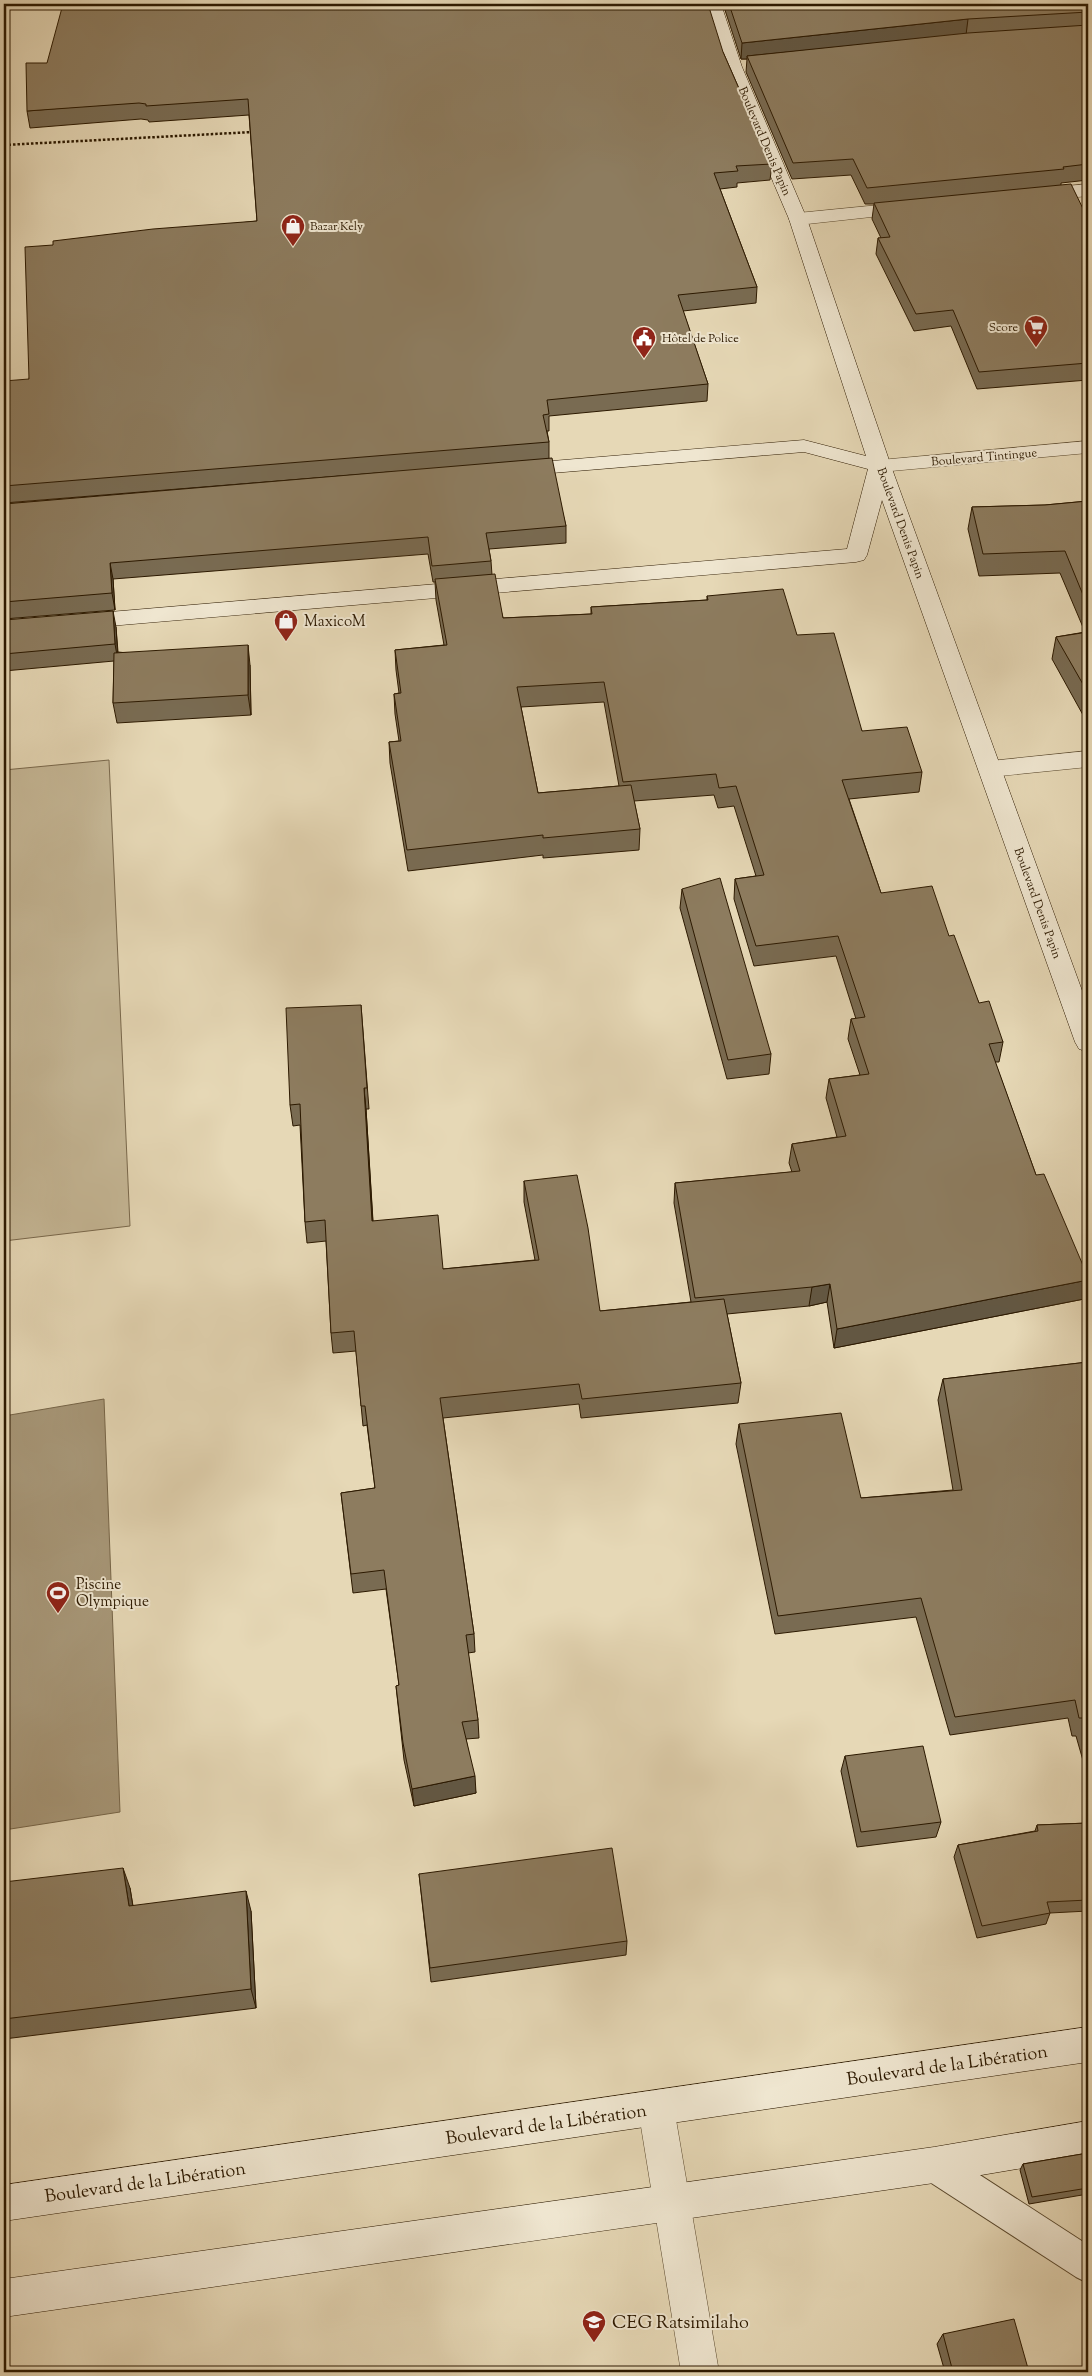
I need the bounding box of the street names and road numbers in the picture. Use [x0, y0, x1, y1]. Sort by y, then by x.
street label: Boulevard Denis Papin [733, 84, 795, 199]
street label: Boulevard Tintingue [930, 444, 1038, 472]
street label: Boulevard Denis Papin [872, 465, 929, 581]
street label: Boulevard Denis Papin [1009, 845, 1066, 961]
street label: Boulevard de la Libération [845, 2040, 1050, 2094]
street label: Boulevard de la Libération [444, 2099, 649, 2153]
street label: Boulevard de la Libération [43, 2157, 248, 2211]

